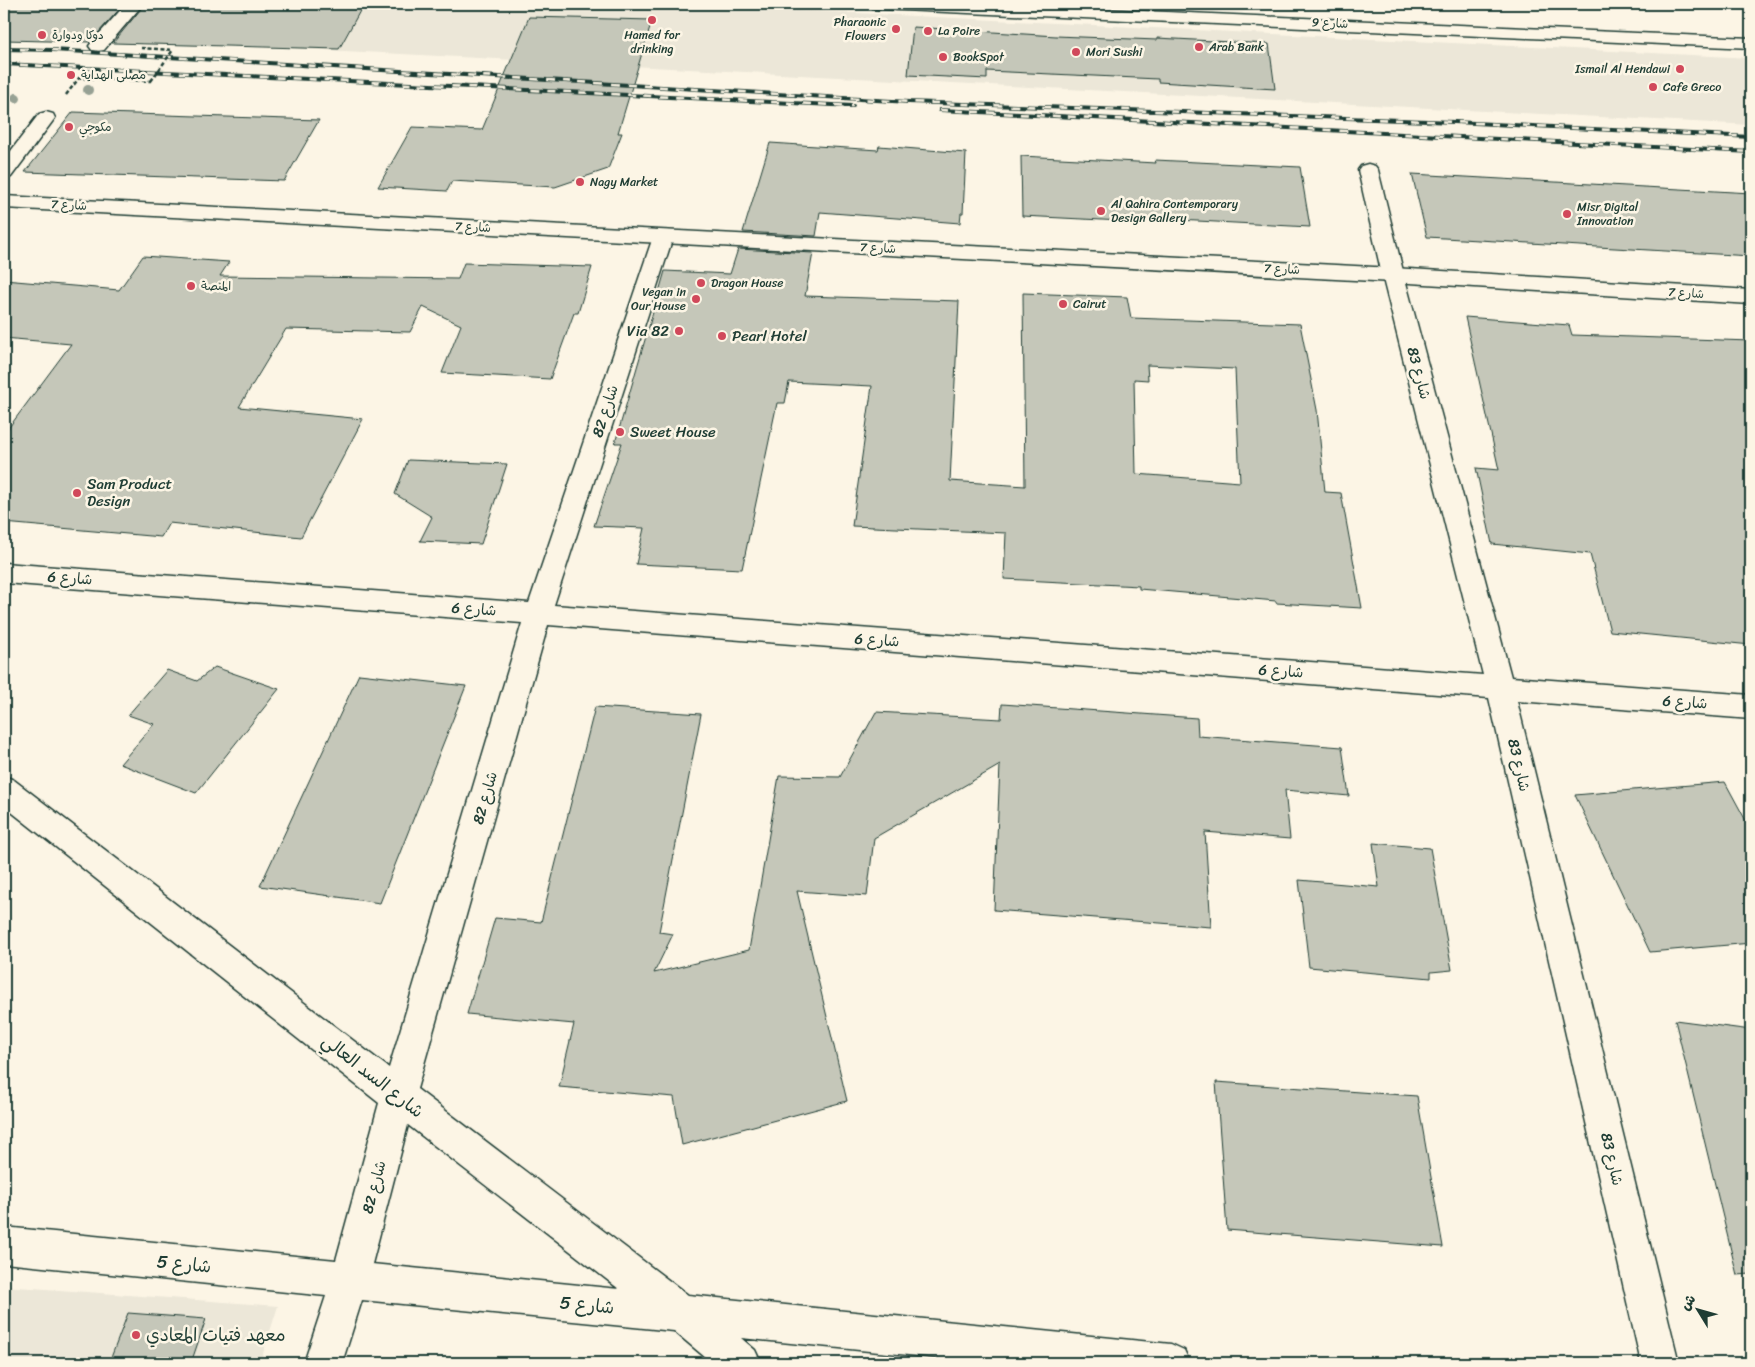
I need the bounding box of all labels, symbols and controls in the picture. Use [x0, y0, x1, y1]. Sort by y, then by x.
place label: Pharaonic Flowers [834, 11, 886, 47]
street label: شارع 9 [1311, 11, 1349, 35]
marker: Hamed for drinking [646, 14, 658, 26]
place label: La Poire [938, 20, 980, 42]
marker: Pharaonic Flowers [890, 23, 902, 35]
place label: دوكا ودوارة [52, 24, 104, 46]
place label: Hamed for drinking [624, 24, 681, 60]
marker: La Poire [922, 25, 934, 37]
marker: دوكا ودوارة [36, 29, 48, 41]
place label: Arab Bank [1208, 36, 1264, 58]
place label: Mori Sushi [1086, 41, 1143, 63]
marker: Arab Bank [1193, 41, 1205, 53]
place label: BookSpot [953, 46, 1005, 68]
marker: Mori Sushi [1070, 46, 1082, 58]
marker: BookSpot [937, 51, 949, 63]
place label: Ismail Al Hendawi [1574, 58, 1671, 80]
marker: Ismail Al Hendawi [1674, 63, 1686, 75]
place label: مصلى الهداية [81, 64, 146, 86]
marker: مصلى الهداية [65, 69, 77, 81]
place label: Cafe Greco [1663, 76, 1721, 98]
marker: Cafe Greco [1647, 81, 1659, 93]
place label: مكوجي [79, 116, 112, 138]
marker: مكوجي [63, 121, 75, 133]
place label: Nagy Market [590, 171, 658, 193]
marker: Nagy Market [574, 176, 586, 188]
street label: شارع 7 [50, 193, 88, 217]
place label: Al Qahira Contemporary Design Gallery [1110, 193, 1239, 229]
place label: Misr Digital Innovation [1576, 196, 1639, 232]
marker: Al Qahira Contemporary Design Gallery [1095, 205, 1107, 217]
marker: Misr Digital Innovation [1561, 208, 1573, 220]
street label: شارع 7 [454, 215, 492, 239]
street label: شارع 7 [859, 236, 897, 260]
street label: شارع 7 [1263, 257, 1301, 281]
place label: Dragon House [711, 272, 783, 294]
place label: المنصة [201, 275, 231, 297]
marker: Dragon House [695, 277, 707, 289]
marker: المنصة [185, 280, 197, 292]
place label: Vegan in Our House [631, 281, 686, 317]
street label: شارع 7 [1667, 281, 1705, 305]
marker: Vegan in Our House [690, 293, 702, 305]
place label: Cairut [1073, 293, 1106, 315]
marker: Cairut [1057, 298, 1069, 310]
place label: Via 82 [627, 318, 669, 344]
place label: Pearl Hotel [732, 323, 807, 349]
marker: Via 82 [673, 325, 685, 337]
marker: Pearl Hotel [716, 330, 728, 342]
street label: شارع 83 [1399, 344, 1439, 402]
street label: شارع 82 [584, 381, 626, 441]
place label: Sweet House [630, 419, 716, 445]
marker: Sweet House [614, 426, 626, 438]
place label: Sam Product Design [87, 471, 172, 514]
marker: Sam Product Design [71, 487, 83, 499]
street label: شارع 6 [47, 563, 93, 593]
street label: شارع 6 [451, 594, 497, 624]
street label: شارع 6 [854, 625, 900, 655]
street label: شارع 6 [1258, 656, 1304, 686]
street label: شارع 6 [1662, 687, 1708, 717]
street label: شارع 83 [1500, 736, 1538, 794]
street label: شارع 82 [465, 768, 505, 828]
street label: شارع السد العالي [315, 1025, 431, 1127]
street label: شارع 83 [1593, 1130, 1631, 1188]
street label: شارع 82 [354, 1158, 394, 1216]
street label: شارع 5 [155, 1245, 213, 1283]
north arrow [1672, 1284, 1722, 1334]
street label: شارع 5 [558, 1286, 616, 1324]
text: ش [1673, 1289, 1703, 1316]
place label: معهد فتيات المعادي [146, 1319, 286, 1351]
marker: معهد فتيات المعادي [130, 1329, 142, 1341]

